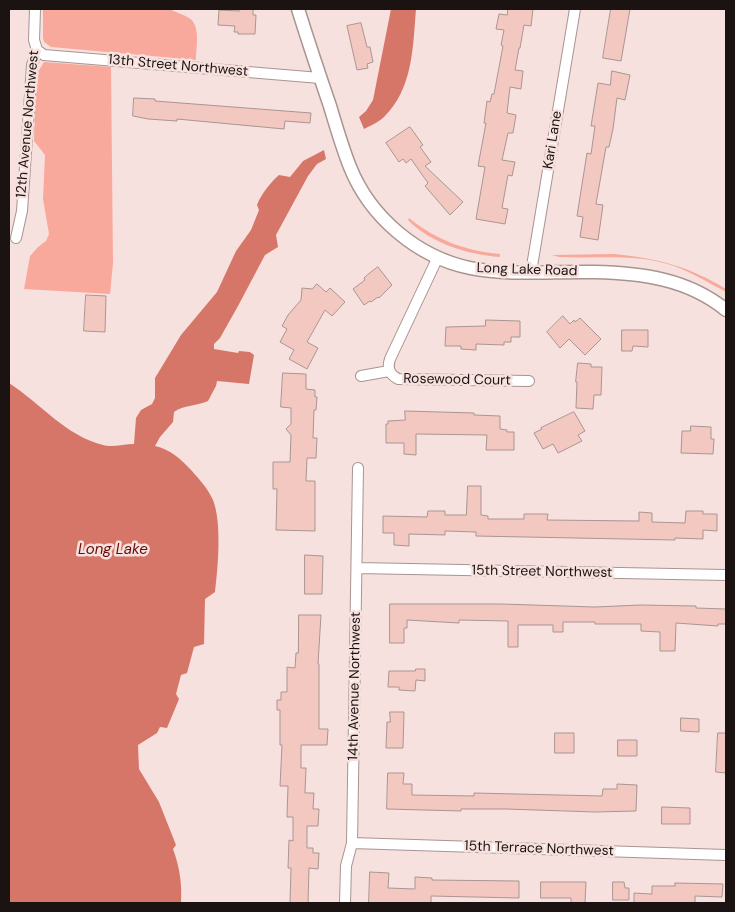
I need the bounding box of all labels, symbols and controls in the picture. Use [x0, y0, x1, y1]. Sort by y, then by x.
street label: 12th Avenue Northwest [13, 49, 43, 199]
street label: 13th Street Northwest [107, 52, 249, 80]
street label: Kari Lane [540, 110, 566, 170]
street label: Long Lake Road [476, 260, 578, 280]
street label: Rosewood Court [403, 371, 511, 389]
water label: Long Lake [78, 541, 148, 559]
street label: 15th Street Northwest [471, 562, 613, 582]
street label: 14th Avenue Northwest [345, 612, 365, 760]
street label: 15th Terrace Northwest [464, 838, 614, 860]

